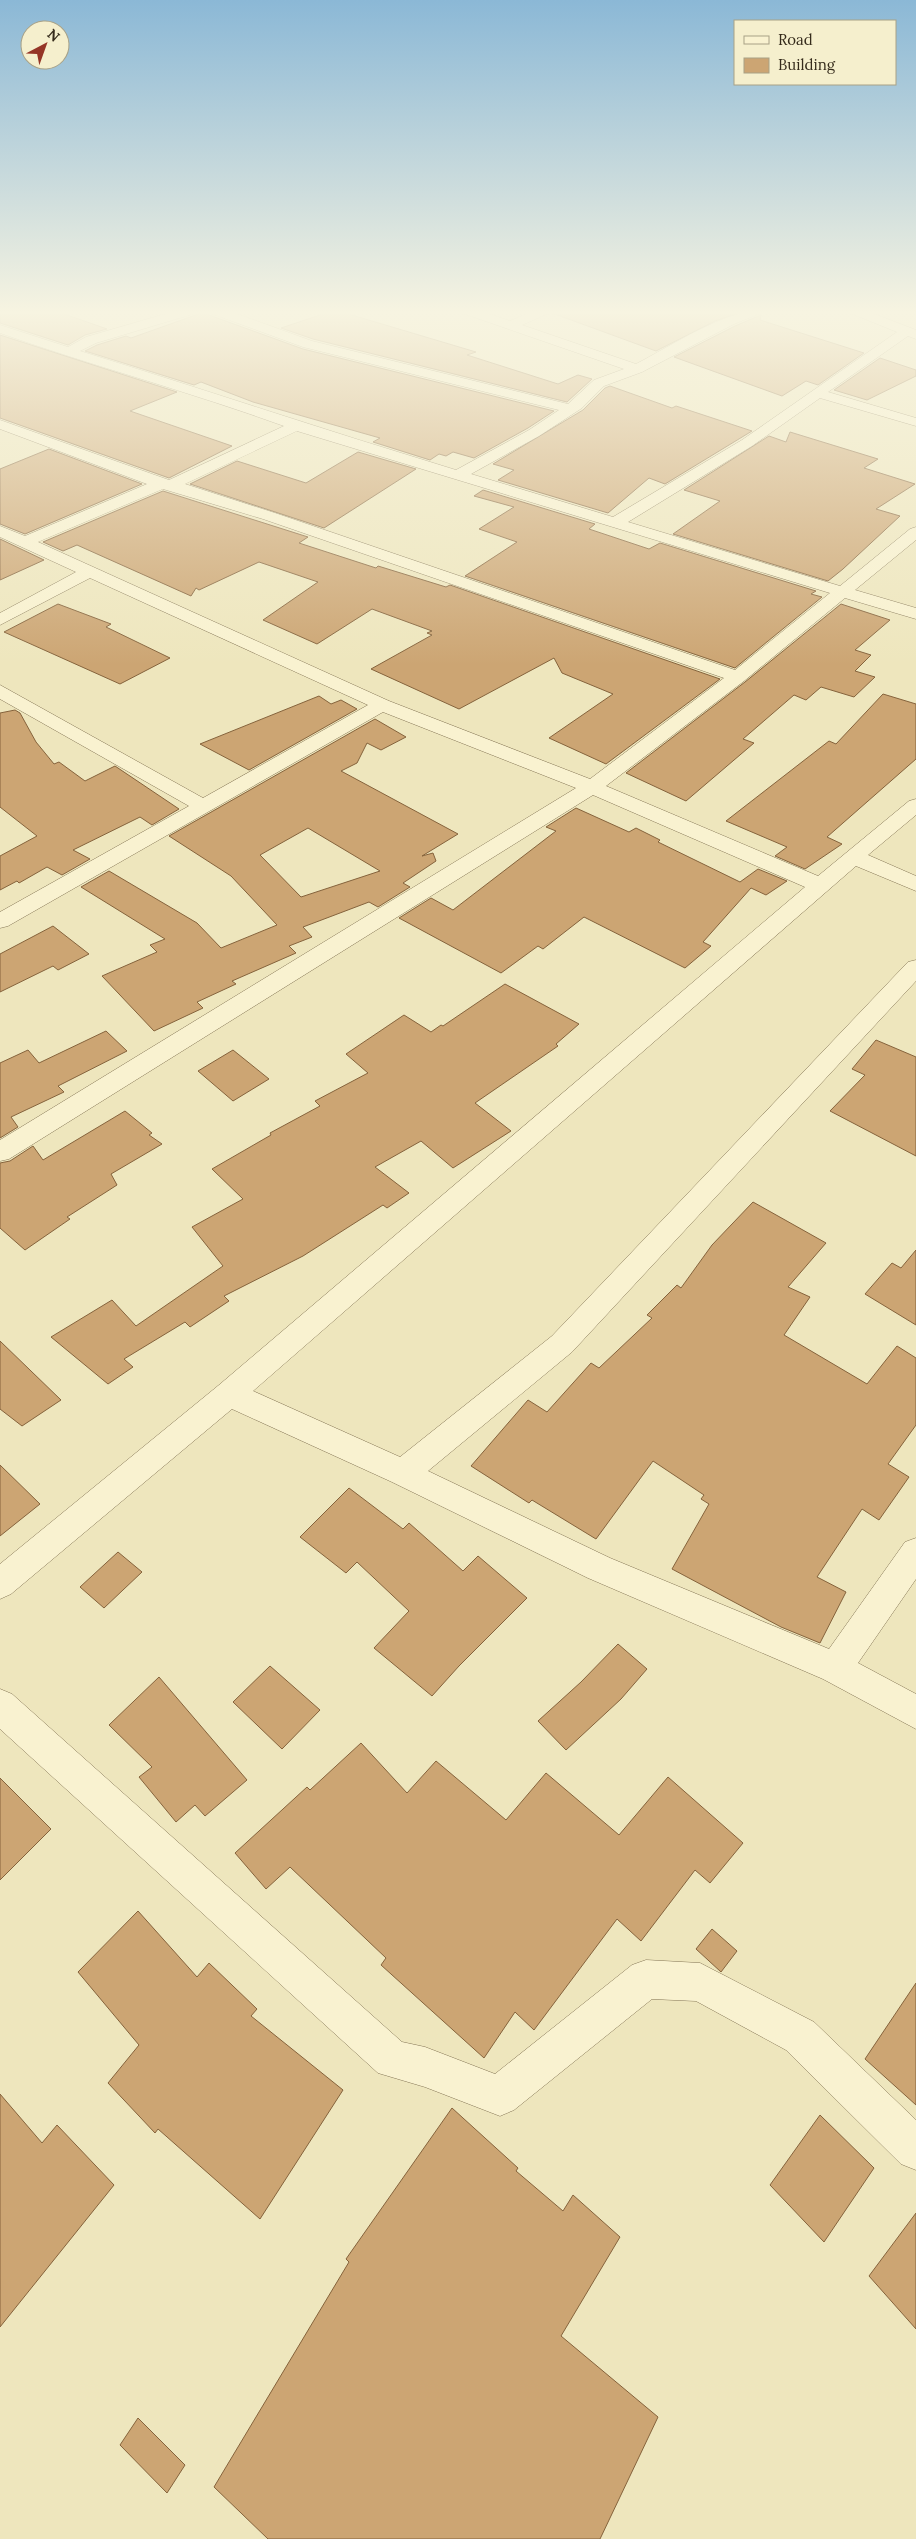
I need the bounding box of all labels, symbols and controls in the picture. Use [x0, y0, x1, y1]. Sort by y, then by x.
north arrow [20, 20, 70, 70]
legend [734, 20, 896, 85]
text: N [44, 25, 64, 46]
text: Road [778, 30, 813, 49]
text: Building [778, 55, 836, 74]

